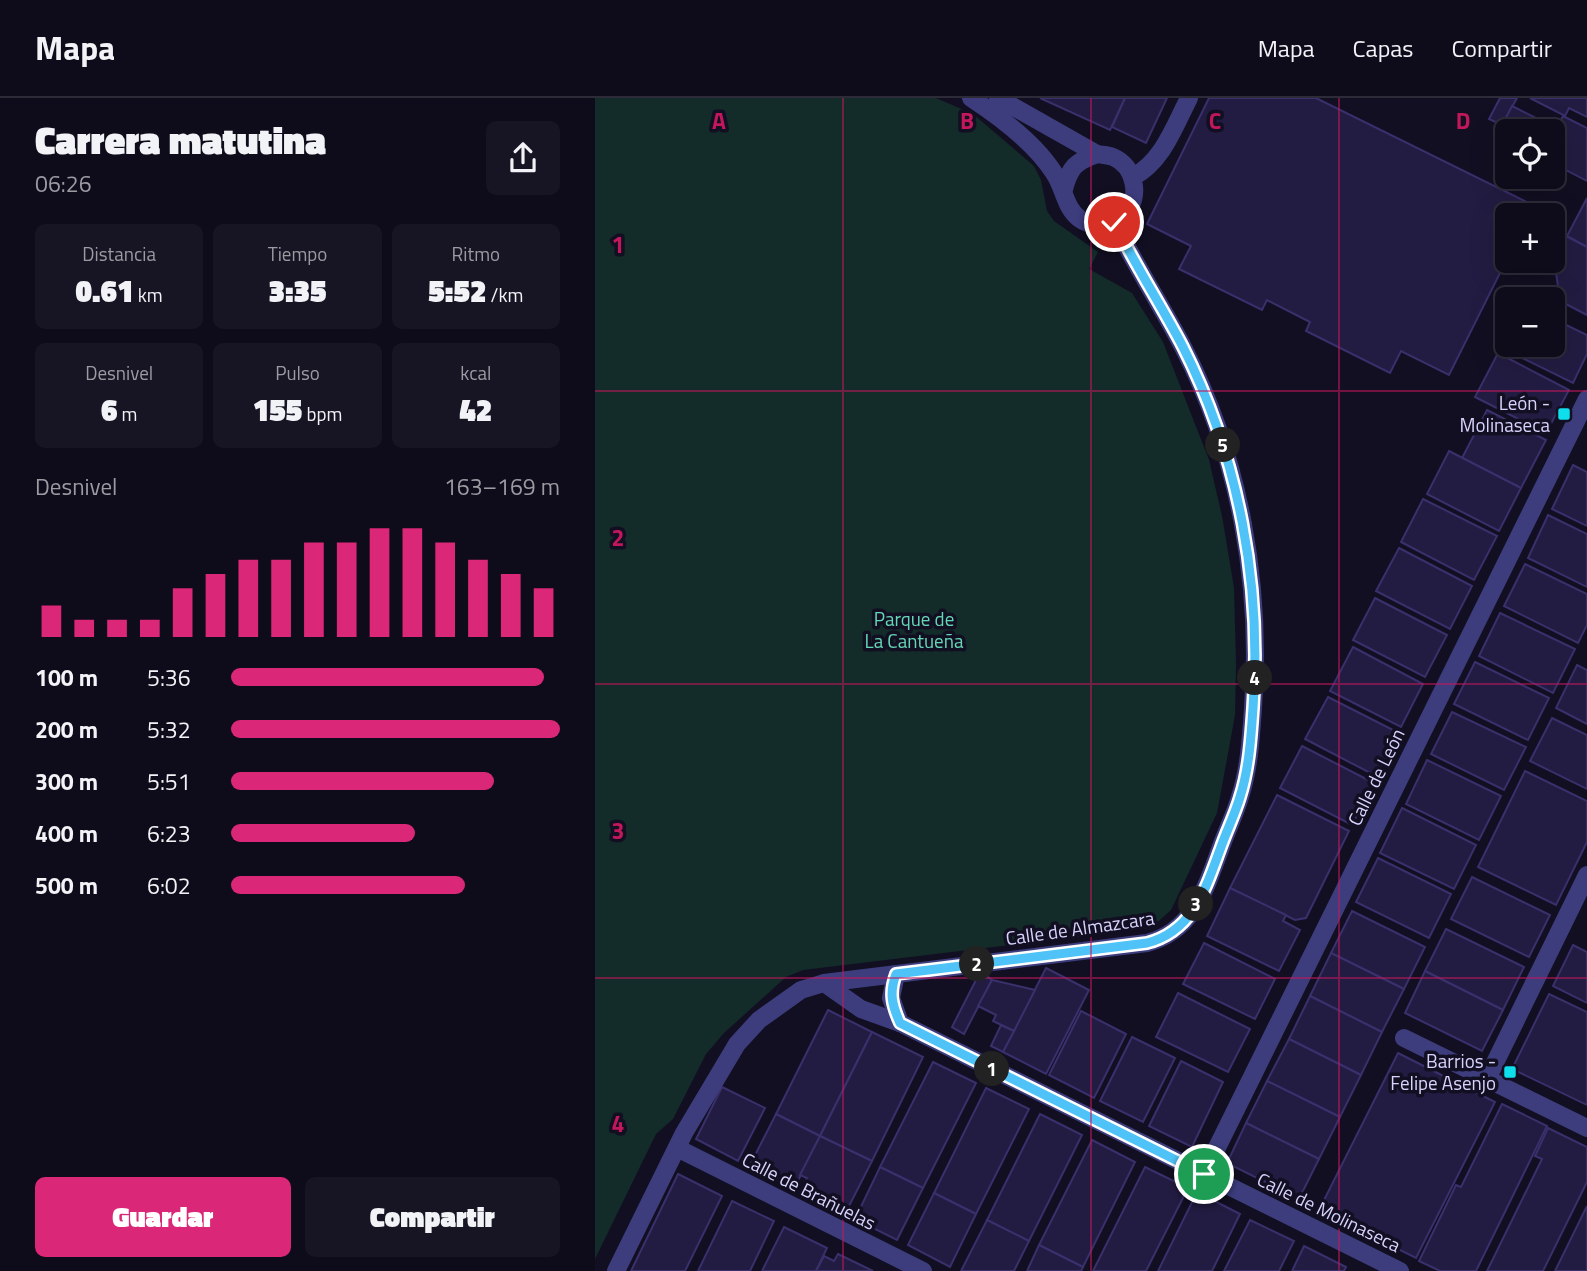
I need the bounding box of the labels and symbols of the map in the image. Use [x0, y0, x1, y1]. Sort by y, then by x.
text: A [712, 103, 726, 138]
text: B [960, 103, 974, 138]
text: C [1209, 103, 1221, 138]
text: D [1456, 103, 1470, 138]
pin [1084, 192, 1144, 252]
text: 1 [612, 227, 624, 262]
place label: León - Molinaseca [1460, 388, 1550, 439]
marker: León - Molinaseca [1556, 406, 1572, 422]
pin: 5 [1205, 428, 1241, 462]
text: 2 [612, 520, 624, 555]
park label: Parque de La Cantueña [865, 604, 964, 655]
pin: 4 [1237, 660, 1273, 696]
street label: Calle de León [1339, 723, 1412, 830]
text: 3 [612, 813, 624, 848]
pin: 3 [1179, 886, 1213, 922]
street label: Calle de Almazcara [1004, 903, 1157, 952]
pin: 2 [959, 946, 995, 982]
place label: Barrios - Felipe Asenjo [1390, 1046, 1496, 1097]
pin: 1 [975, 1052, 1009, 1086]
marker: Barrios - Felipe Asenjo [1502, 1064, 1518, 1080]
text: 4 [612, 1106, 624, 1141]
street label: Calle de Brañuelas [737, 1144, 881, 1237]
pin [1174, 1144, 1234, 1204]
street label: Calle de Molinaseca [1252, 1164, 1406, 1259]

